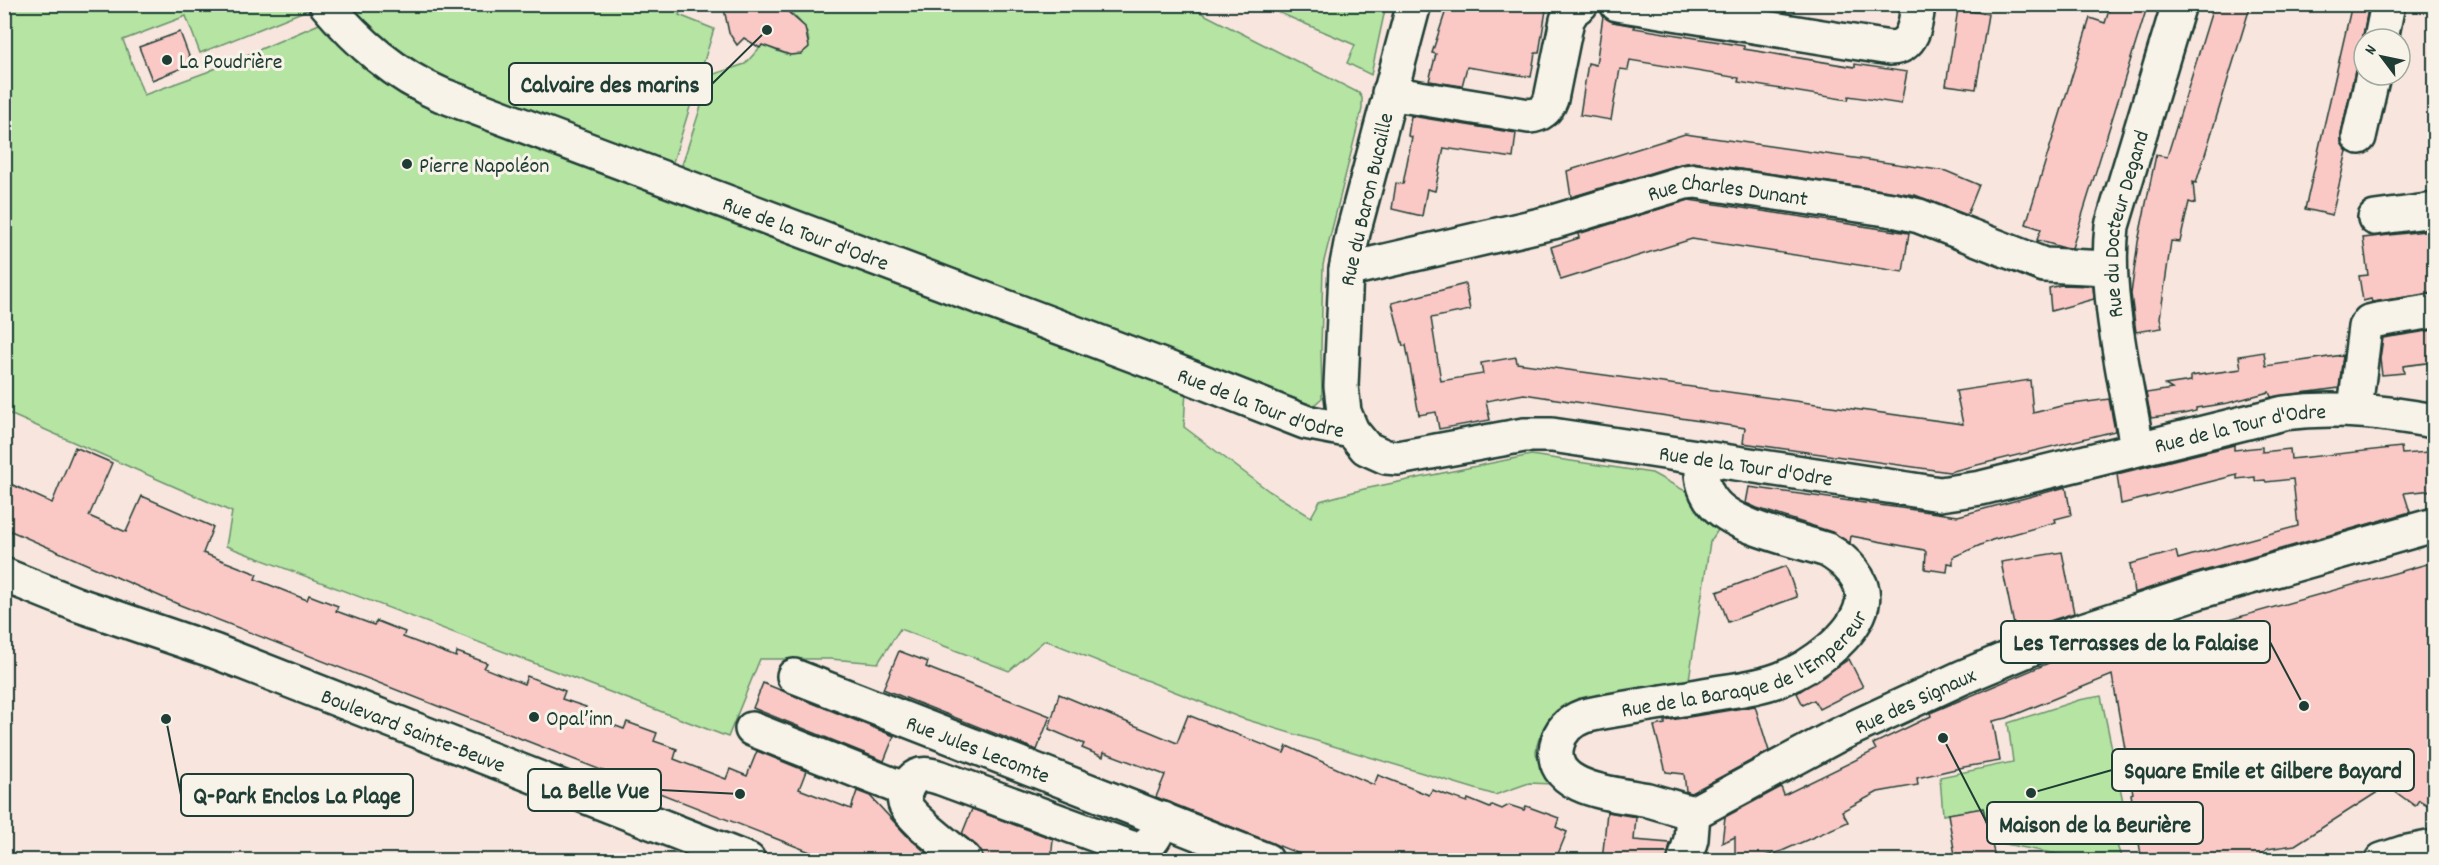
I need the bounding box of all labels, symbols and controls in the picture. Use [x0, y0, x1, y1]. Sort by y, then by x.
north arrow [2352, 27, 2412, 87]
text: N [2360, 41, 2383, 60]
place label: La Poudrière [179, 48, 282, 79]
marker: La Poudrière [160, 53, 174, 67]
callout: Calvaire des marins [509, 63, 712, 105]
text: Calvaire des marins [520, 70, 700, 104]
street label: Rue du Baron Bucaille [1333, 110, 1403, 289]
street label: Rue du Docteur Degand [2098, 127, 2159, 319]
place label: Pierre Napoléon [419, 152, 550, 183]
marker: Pierre Napoléon [400, 157, 414, 171]
street label: Rue Charles Dunant [1644, 169, 1810, 216]
street label: Rue de la Tour d'Odre [717, 190, 893, 281]
street label: Rue de la Tour d'Odre [1172, 361, 1347, 448]
street label: Rue de la Tour d'Odre [2152, 398, 2326, 463]
street label: Rue de la Tour d'Odre [1657, 439, 1835, 496]
street label: Rue de la Baraque de l'Empereur [1619, 605, 1878, 728]
callout: Les Terrasses de la Falaise [2001, 621, 2270, 663]
text: Les Terrasses de la Falaise [2013, 628, 2259, 662]
street label: Rue des Signaux [1850, 661, 1981, 744]
street label: Boulevard Sainte-Beuve [316, 682, 509, 783]
place label: Opal’inn [546, 705, 613, 736]
street label: Rue Jules Lecomte [901, 709, 1054, 793]
marker: Opal’inn [527, 710, 541, 724]
callout: Square Emile et Gilbere Bayard [2112, 749, 2414, 791]
text: Square Emile et Gilbere Bayard [2124, 756, 2402, 790]
callout: La Belle Vue [528, 769, 661, 811]
callout: Q-Park Enclos La Plage [181, 774, 413, 816]
text: La Belle Vue [541, 776, 650, 810]
text: Q-Park Enclos La Plage [193, 781, 401, 815]
callout: Maison de la Beurière [1987, 802, 2203, 844]
text: Maison de la Beurière [1999, 810, 2192, 844]

